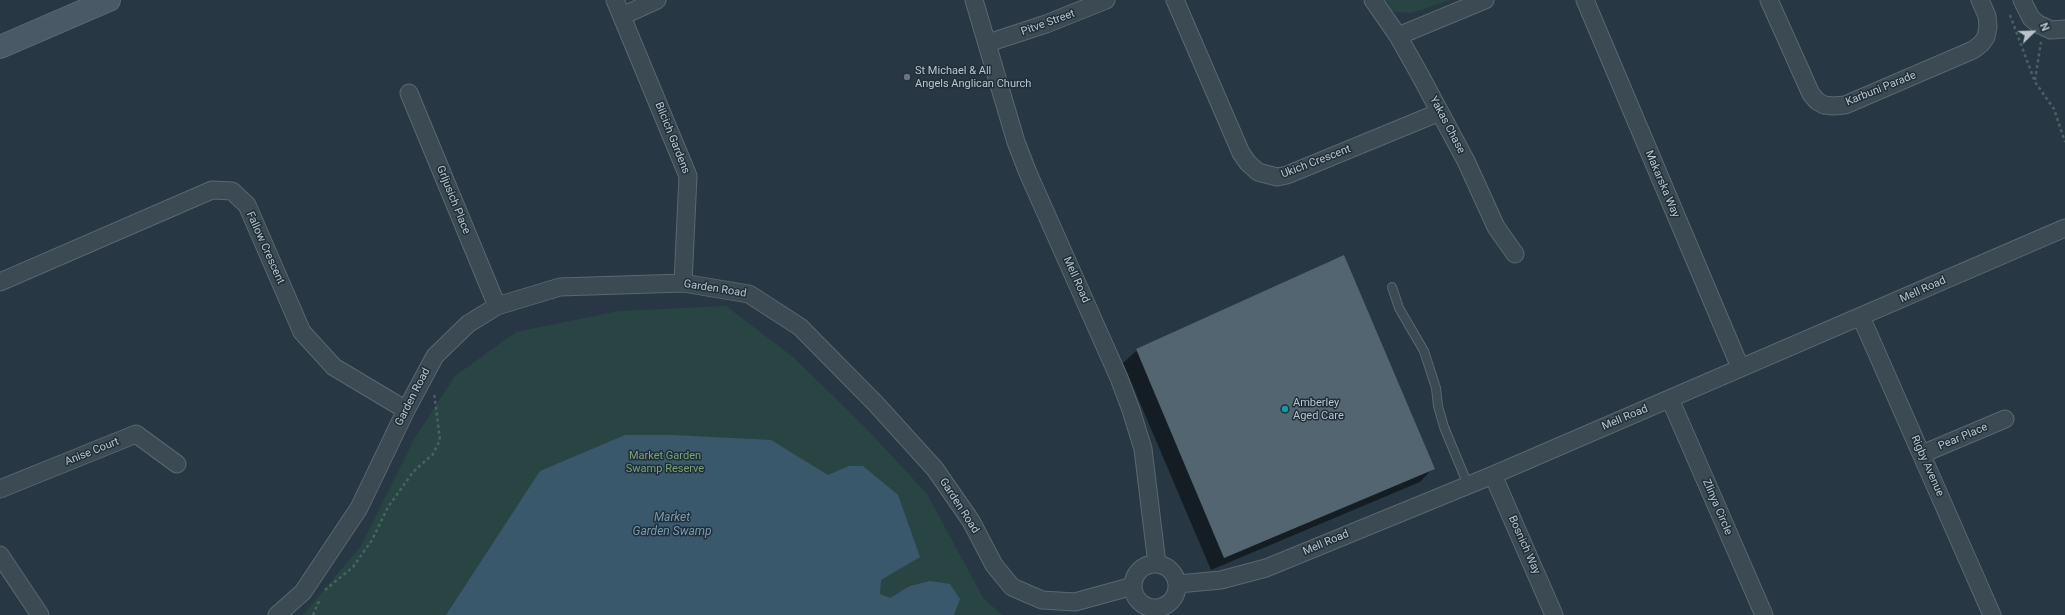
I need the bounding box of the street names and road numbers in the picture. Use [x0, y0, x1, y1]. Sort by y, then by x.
street label: Pitve Street [1019, 7, 1077, 39]
street label: Karbuni Parade [1844, 69, 1918, 109]
street label: Yakas Chase [1426, 94, 1468, 156]
street label: Bilcich Gardens [652, 100, 692, 176]
street label: Ukich Crescent [1279, 143, 1353, 181]
street label: Makarska Way [1642, 149, 1682, 219]
street label: Grljusich Place [433, 164, 473, 236]
street label: Fallow Crescent [243, 210, 287, 286]
street label: Mell Road [1060, 255, 1092, 305]
street label: Mell Road [1898, 274, 1948, 306]
street label: Garden Road [683, 278, 747, 300]
street label: Garden Road [393, 366, 433, 428]
street label: Mell Road [1600, 402, 1650, 434]
street label: Pear Place [1936, 421, 1990, 453]
street label: Rigby Avenue [1908, 433, 1946, 499]
street label: Anise Court [63, 435, 121, 469]
street label: Garden Road [936, 476, 982, 536]
street label: Zlinya Circle [1699, 477, 1735, 537]
street label: Bosnich Way [1505, 514, 1543, 576]
street label: Mell Road [1301, 527, 1351, 559]

